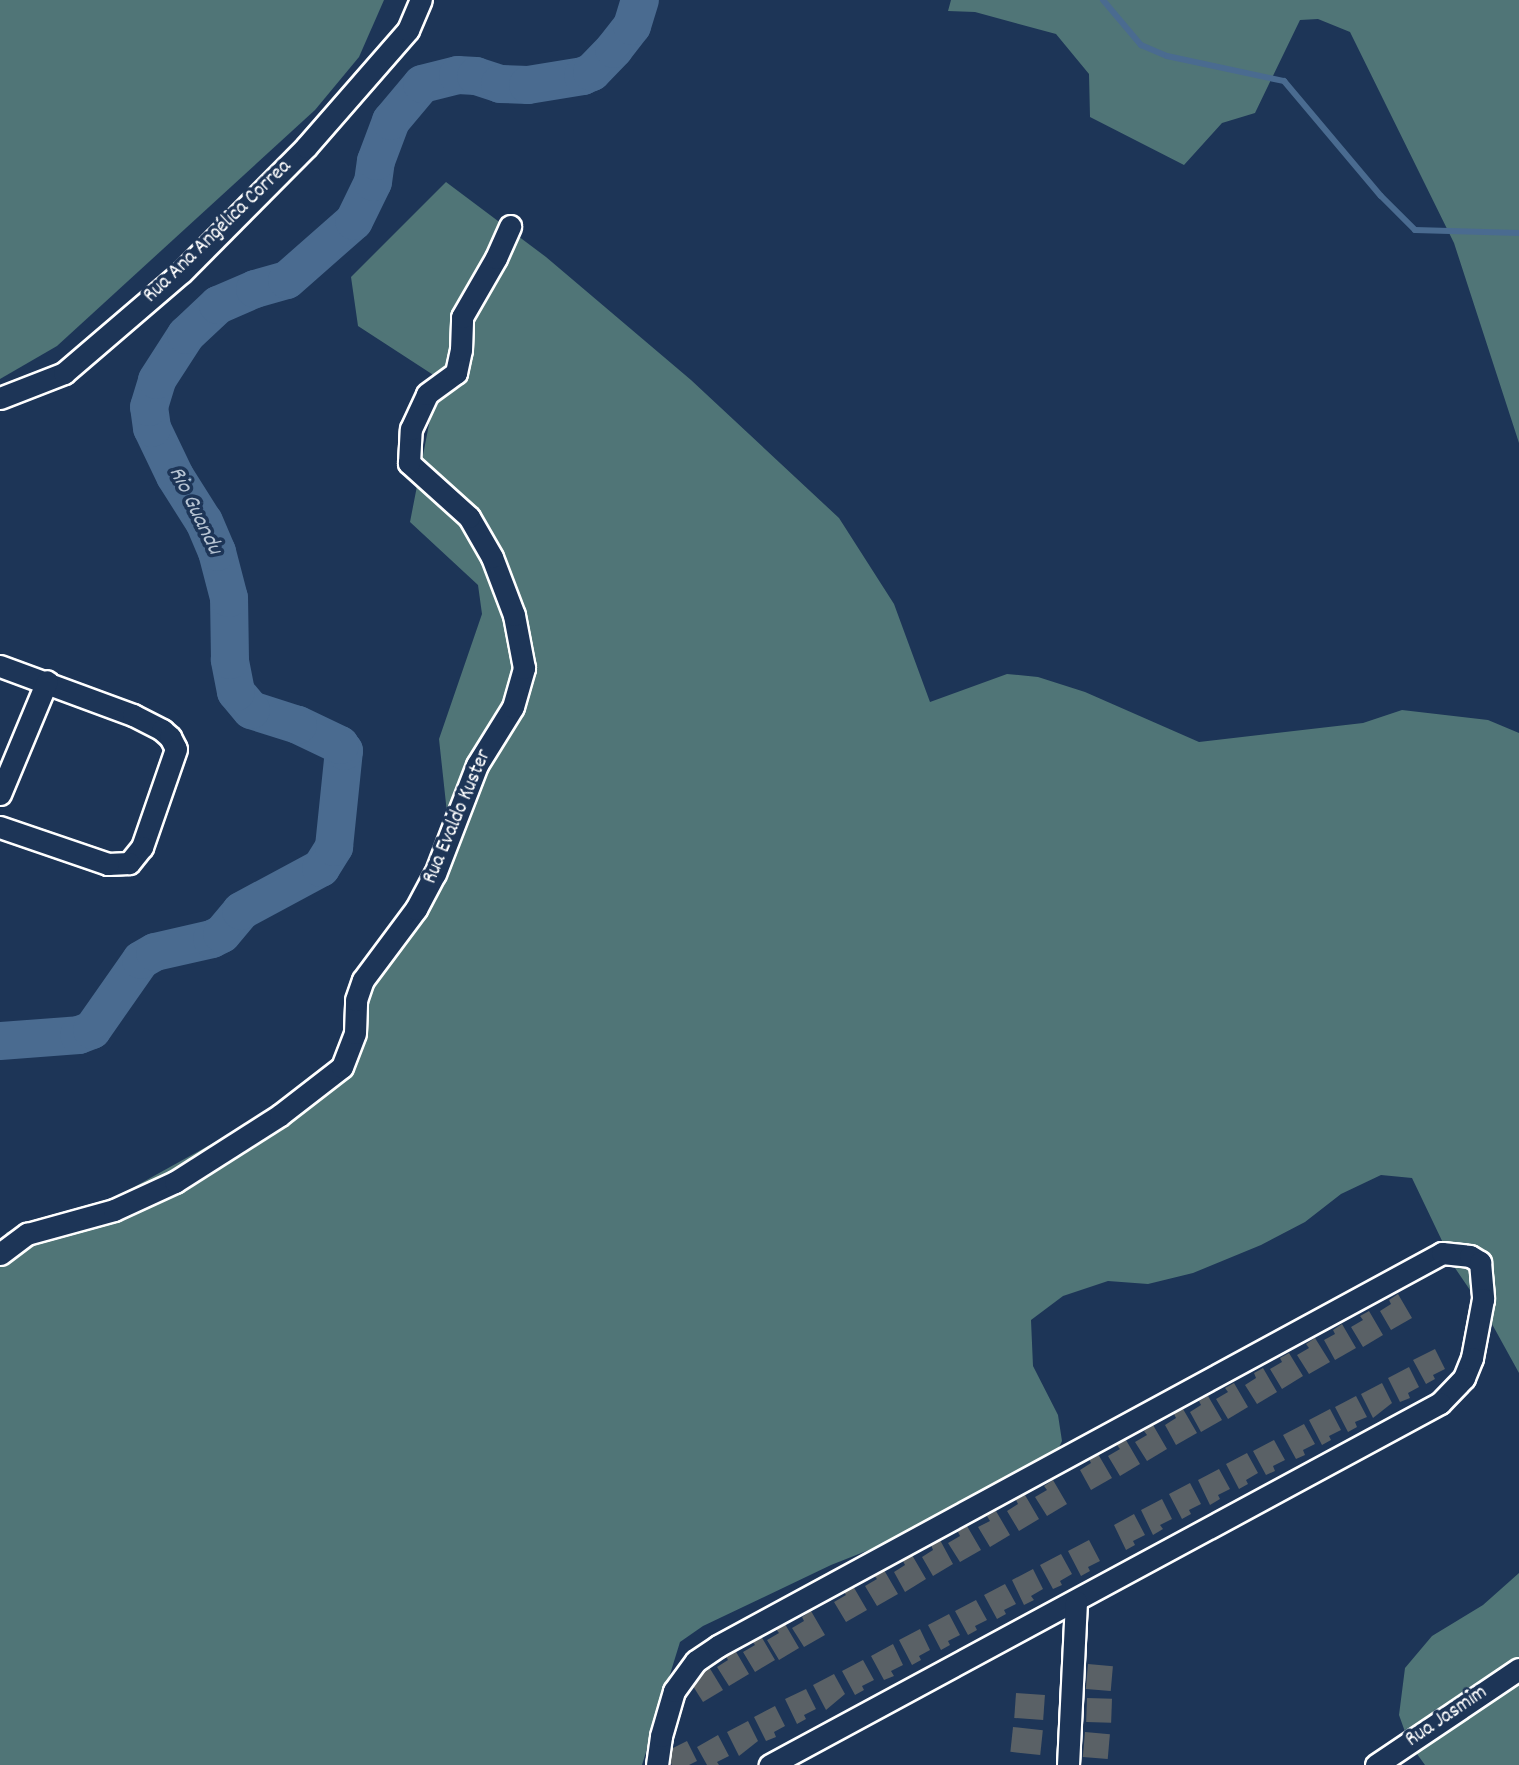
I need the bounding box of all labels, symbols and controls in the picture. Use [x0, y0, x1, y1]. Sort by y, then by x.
street label: Rua Ana Angélica Correa [139, 155, 297, 309]
water label: Rio Guandu [161, 462, 227, 560]
street label: Rua Evaldo Kuster [418, 746, 498, 888]
street label: Rua Jasmim [1401, 1681, 1493, 1753]

